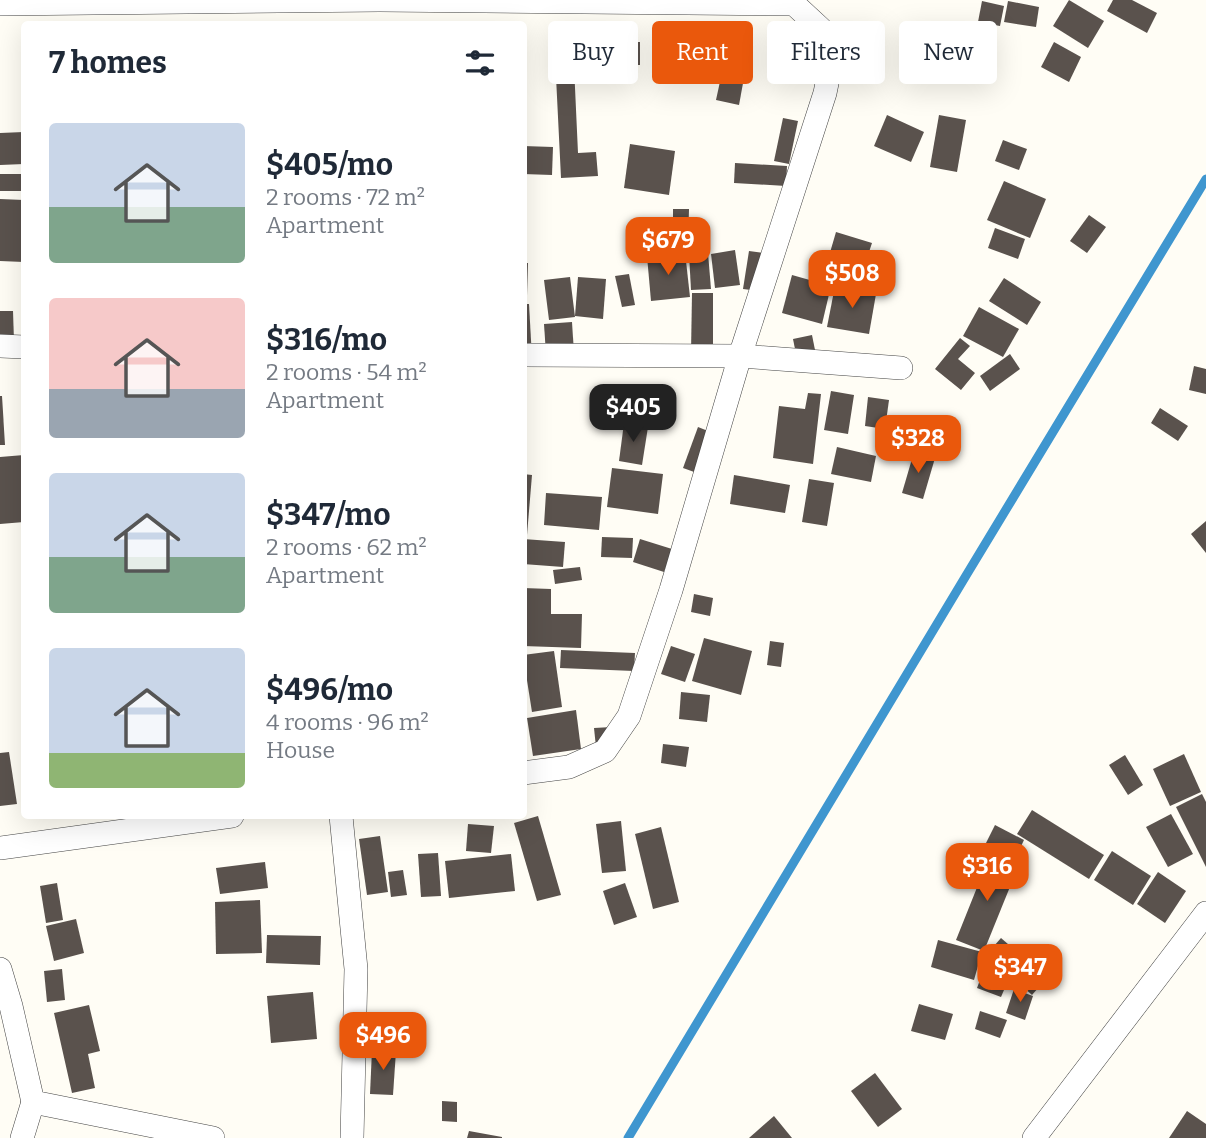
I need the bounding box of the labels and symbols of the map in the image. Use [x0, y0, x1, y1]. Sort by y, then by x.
pin: $679 [627, 218, 709, 277]
pin: $508 [811, 250, 893, 310]
pin: $405 [592, 384, 674, 444]
pin: $328 [877, 416, 959, 475]
pin: $316 [946, 844, 1028, 903]
pin: $347 [979, 944, 1061, 1004]
pin: $496 [342, 1012, 424, 1072]

